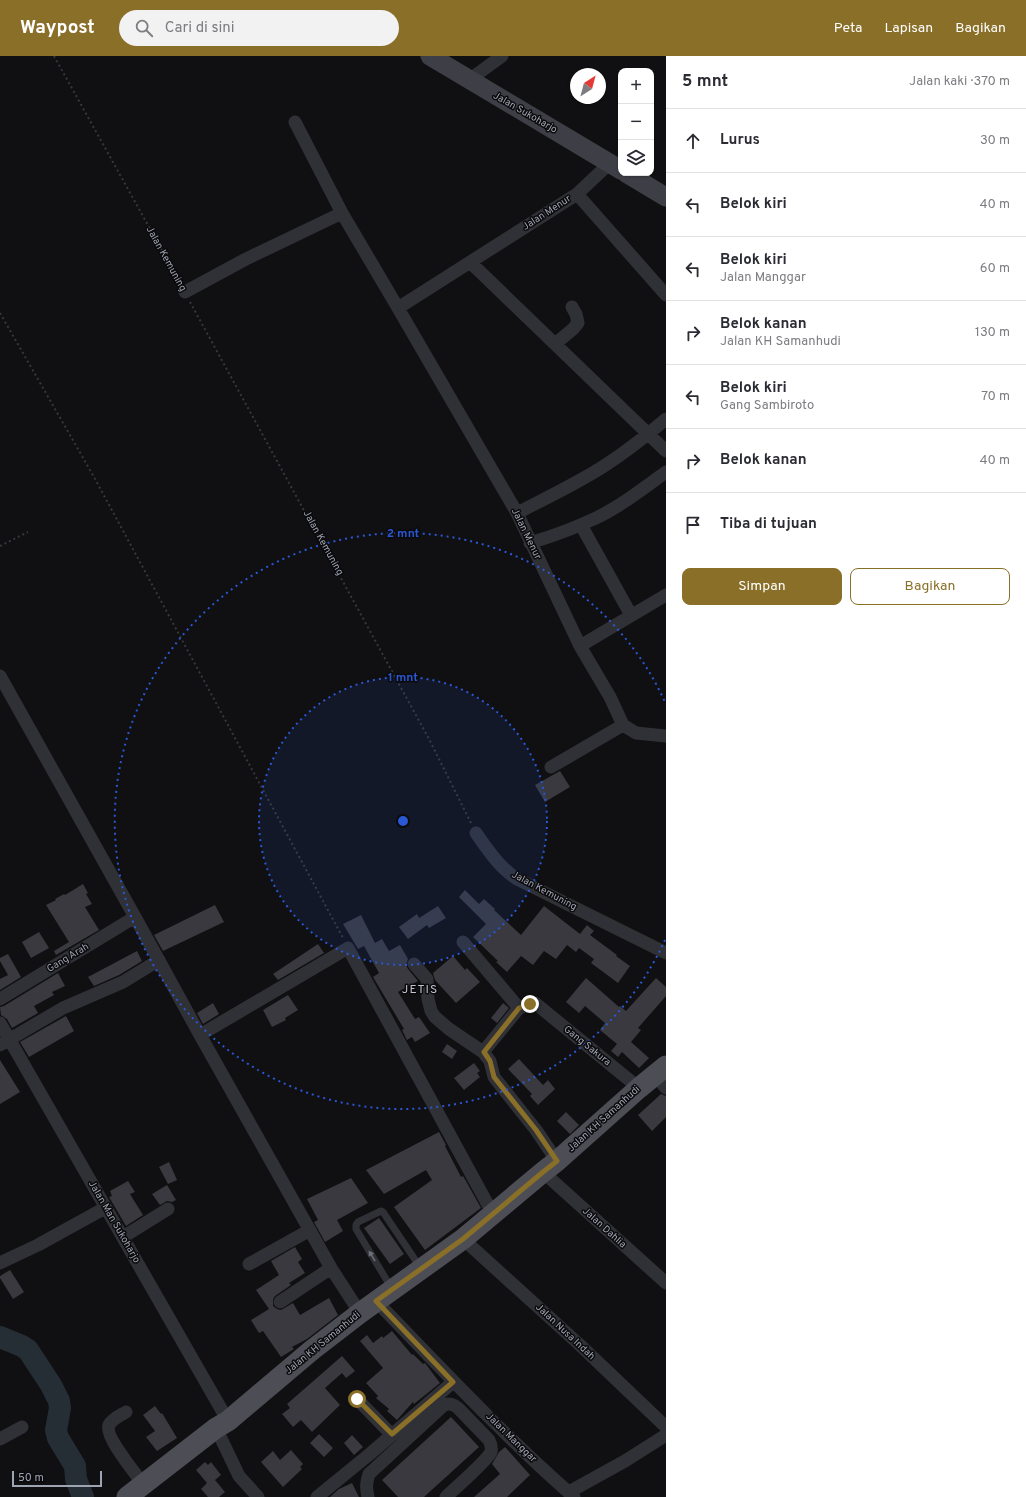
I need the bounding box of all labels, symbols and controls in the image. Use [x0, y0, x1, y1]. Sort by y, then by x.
search box [119, 10, 399, 46]
text: Waypost [20, 16, 95, 40]
icon: search [133, 17, 155, 39]
text: Cari di sini [165, 19, 235, 38]
text: Peta [834, 20, 862, 37]
text: Lapisan [884, 20, 933, 37]
text: Bagikan [955, 20, 1006, 37]
north arrow [570, 68, 606, 104]
map controls [618, 68, 654, 176]
button: + [618, 68, 654, 104]
text: 5 mnt [682, 71, 728, 93]
text: Jalan kaki · 370 m [909, 74, 1010, 90]
street label: Jalan Sukoharjo [491, 89, 560, 137]
button: − [618, 104, 654, 140]
icon: ahead [682, 130, 704, 152]
text: Lurus [720, 131, 760, 150]
text: 30 m [980, 133, 1010, 149]
button: layers [618, 140, 654, 176]
street label: Jalan Menur [520, 192, 574, 234]
icon: left [682, 194, 704, 216]
text: Belok kiri [720, 195, 787, 214]
text: 40 m [980, 197, 1010, 213]
street label: Jalan Kemuning [143, 224, 189, 294]
text: Belok kiri [720, 251, 787, 270]
icon: left [682, 258, 704, 280]
text: 60 m [980, 261, 1010, 277]
text: Jalan Manggar [720, 270, 806, 286]
text: Belok kanan [720, 315, 807, 334]
icon: right [682, 322, 704, 344]
text: 130 m [975, 325, 1010, 341]
text: Jalan KH Samanhudi [720, 334, 841, 350]
text: Belok kiri [720, 379, 787, 398]
icon: left [682, 386, 704, 408]
text: 70 m [981, 389, 1010, 405]
text: Gang Sambiroto [720, 398, 814, 414]
icon: right [682, 450, 704, 472]
text: Belok kanan [720, 451, 807, 470]
text: 40 m [980, 453, 1010, 469]
street label: Jalan Menur [508, 506, 544, 562]
street label: Jalan Kemuning [300, 508, 346, 578]
icon: arrive [682, 514, 704, 536]
text: Tiba di tujuan [720, 515, 817, 534]
text: 2 mnt [387, 526, 420, 542]
button: Simpan [682, 568, 842, 605]
button: Bagikan [850, 568, 1010, 605]
text: 1 mnt [388, 670, 418, 686]
centre of rings [396, 814, 410, 828]
street label: Jalan Kemuning [509, 868, 579, 914]
street label: Gang Arah [45, 940, 91, 976]
district label: JETIS [402, 982, 438, 998]
route end [521, 995, 539, 1013]
street label: Gang Sakura [561, 1023, 613, 1069]
street label: Jalan KH Samanhudi [565, 1083, 643, 1155]
street label: Jalan Man Sukoharjo [85, 1178, 143, 1266]
street label: Jalan Dahlia [579, 1205, 629, 1251]
one-way arrow [369, 1250, 376, 1262]
street label: Jalan Nusa Indah [533, 1301, 597, 1363]
street label: Jalan KH Samanhudi [283, 1309, 363, 1377]
route start [348, 1390, 366, 1408]
street label: Jalan Manggar [483, 1410, 539, 1466]
scale bar [12, 1469, 102, 1488]
text: 50 m [18, 1471, 44, 1485]

